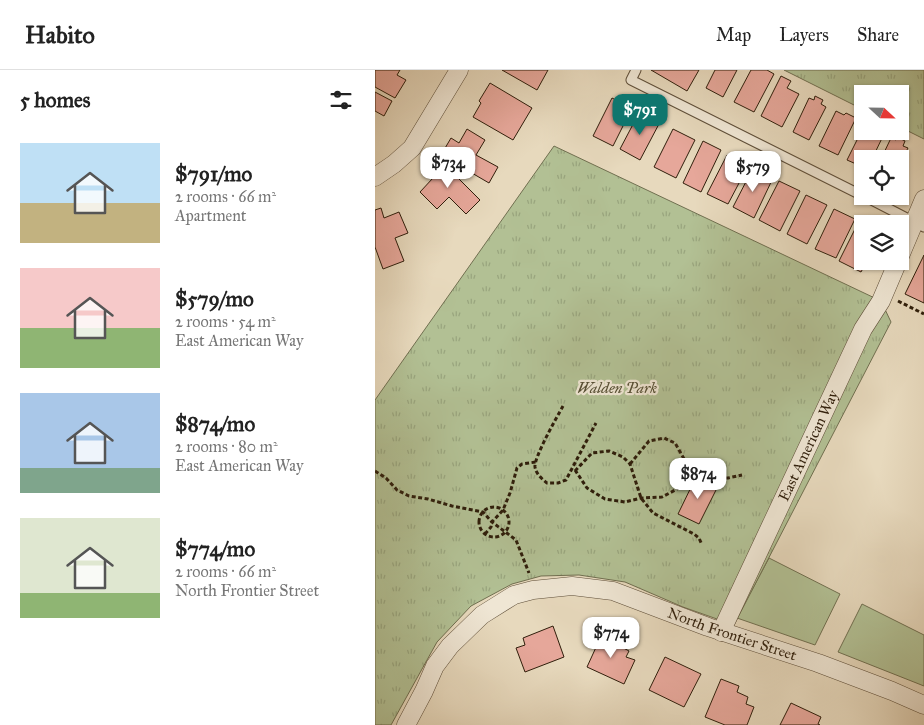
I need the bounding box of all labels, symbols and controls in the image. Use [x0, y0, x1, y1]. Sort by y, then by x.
text: Habito [25, 20, 95, 50]
text: Map [716, 24, 751, 46]
text: Layers [779, 24, 829, 46]
text: Share [857, 24, 899, 46]
north arrow [854, 85, 909, 140]
map controls [854, 85, 909, 270]
icon: filters [327, 86, 355, 114]
text: 5 homes [20, 87, 91, 113]
pin: $791 [610, 93, 670, 136]
text: $791 [624, 100, 656, 119]
pin: $734 [418, 146, 478, 189]
pin: $579 [723, 150, 783, 193]
button: locate [854, 150, 909, 205]
text: $734 [431, 153, 465, 172]
text: $579 [736, 157, 770, 176]
text: $791/mo [175, 161, 252, 187]
icon: home [60, 163, 120, 223]
text: 2 rooms · 66 m² [175, 187, 276, 206]
text: Apartment [175, 206, 247, 225]
button: layers [854, 215, 909, 270]
text: $579/mo [175, 286, 254, 312]
icon: home [60, 288, 120, 348]
text: 2 rooms · 54 m² [175, 312, 276, 331]
text: East American Way [175, 331, 303, 350]
park label: Walden Park [577, 379, 657, 397]
street label: East American Way [775, 386, 843, 504]
text: $874/mo [175, 411, 255, 437]
icon: home [60, 413, 120, 473]
text: 2 rooms · 80 m² [175, 437, 278, 456]
text: East American Way [175, 456, 303, 475]
pin: $874 [668, 458, 728, 500]
text: $874 [680, 464, 716, 483]
text: $774/mo [175, 536, 255, 562]
icon: home [60, 538, 120, 598]
text: 2 rooms · 66 m² [175, 562, 276, 581]
text: North Frontier Street [175, 581, 319, 600]
street label: North Frontier Street [665, 604, 800, 665]
pin: $774 [581, 616, 641, 659]
text: $774 [593, 623, 629, 642]

